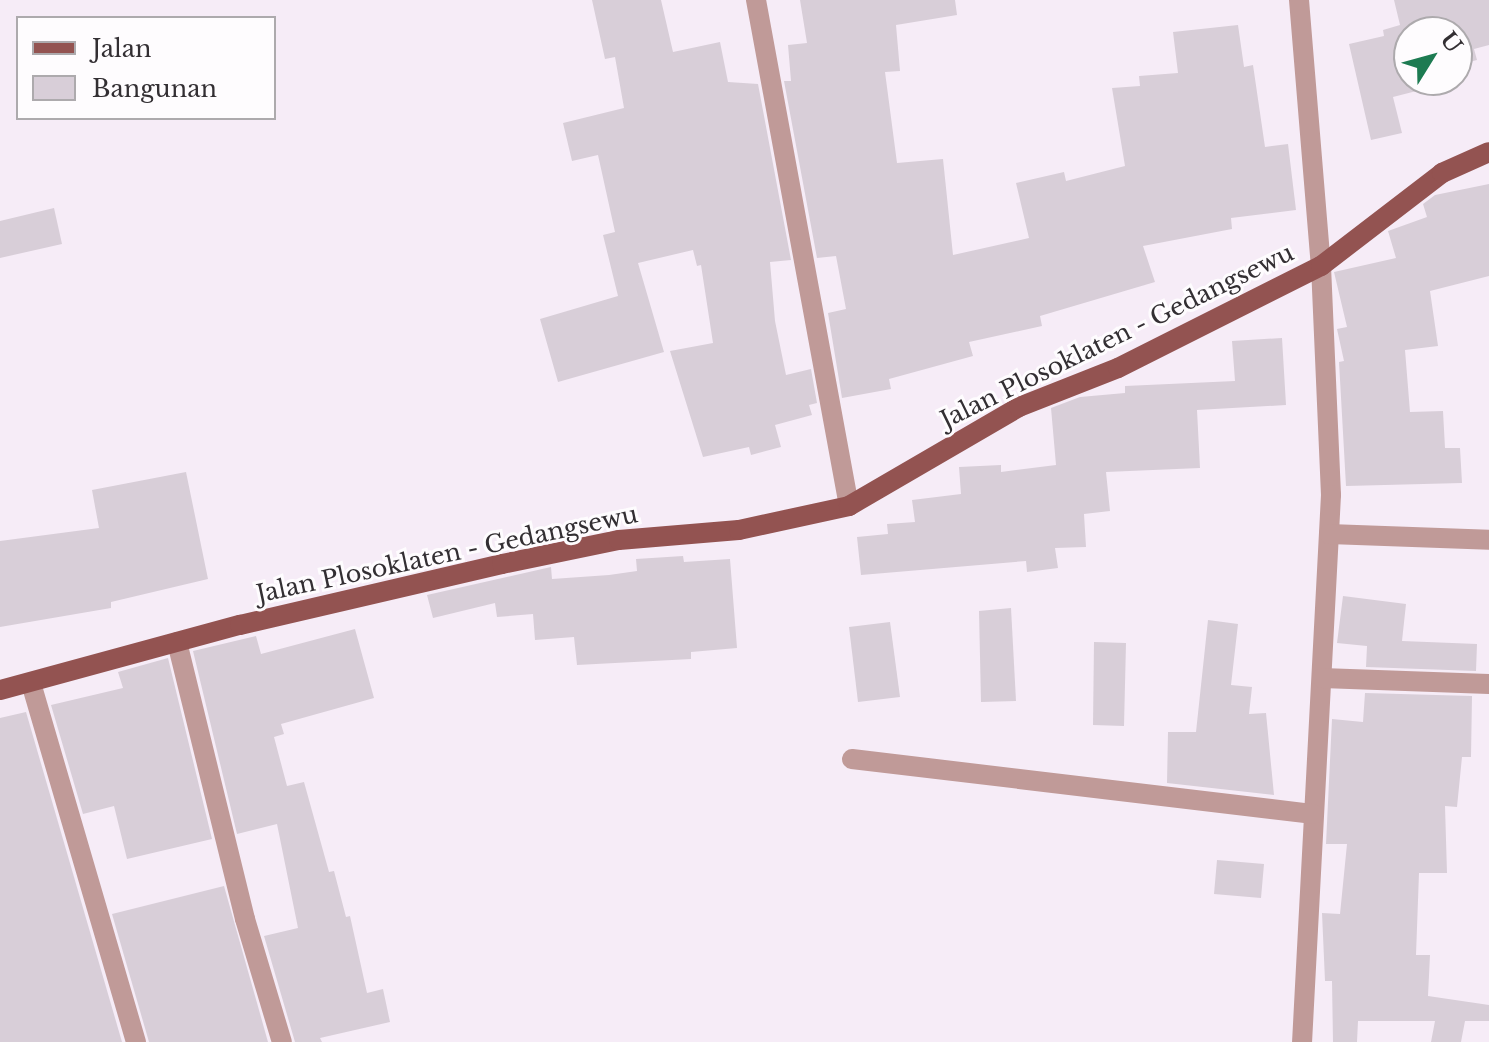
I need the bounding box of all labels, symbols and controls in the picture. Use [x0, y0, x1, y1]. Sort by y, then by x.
legend [16, 16, 276, 120]
north arrow [1393, 16, 1473, 96]
text: U [1434, 27, 1468, 58]
text: Jalan [92, 34, 152, 63]
text: Bangunan [92, 74, 217, 103]
street label: Jalan Plosoklaten - Gedangsewu [936, 238, 1298, 434]
street label: Jalan Plosoklaten - Gedangsewu [254, 499, 640, 609]

